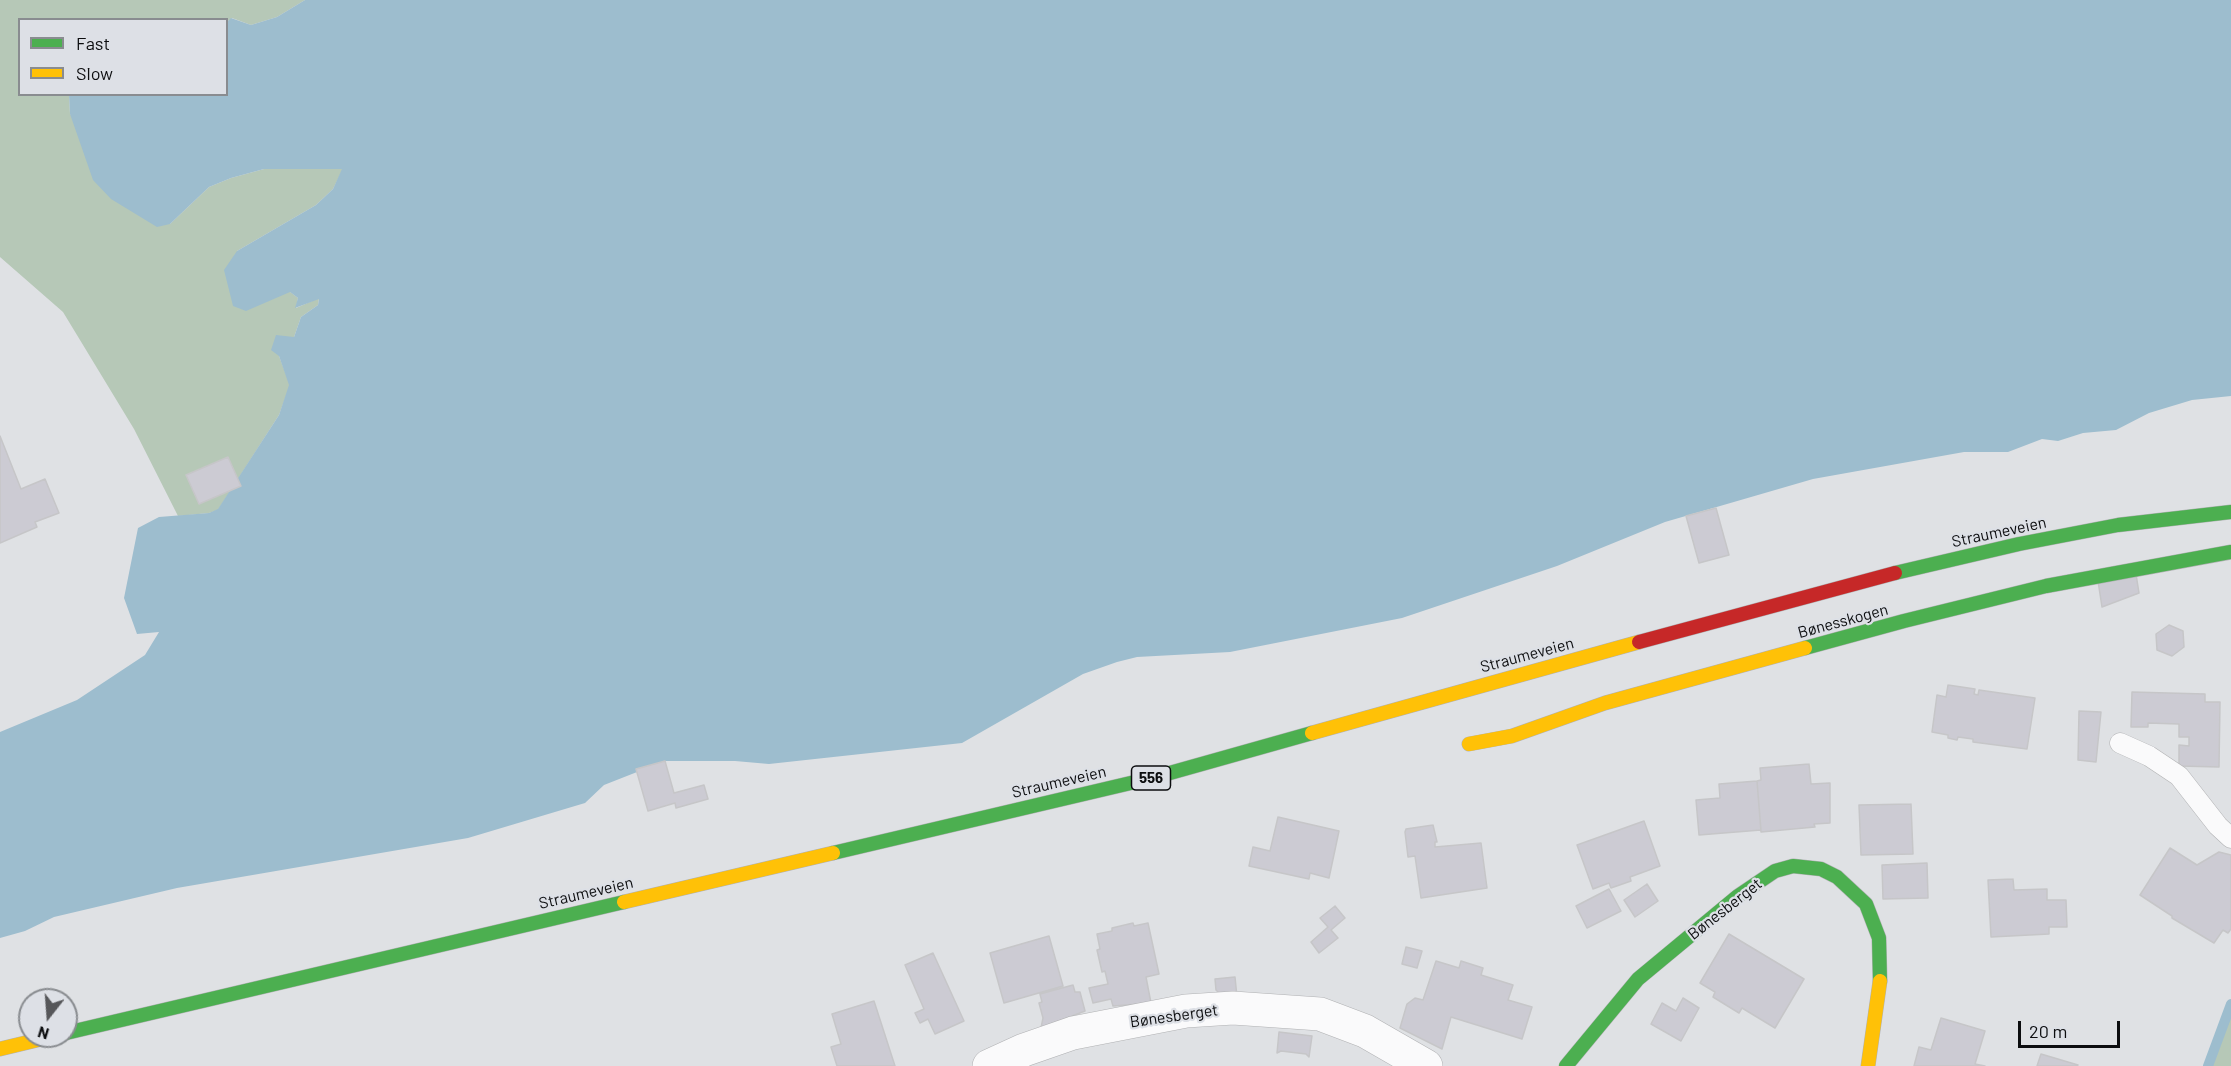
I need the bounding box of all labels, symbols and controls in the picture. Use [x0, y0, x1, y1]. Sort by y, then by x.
legend [18, 18, 228, 96]
text: Fast [76, 32, 110, 54]
text: Slow [76, 62, 113, 84]
street label: Straumeveien [1950, 513, 2048, 551]
street label: Bønesskogen [1796, 600, 1890, 642]
street label: Straumeveien [1478, 633, 1576, 677]
street label: Straumeveien [1010, 762, 1108, 802]
road number: 556 [1132, 766, 1170, 790]
street label: Straumeveien [537, 873, 635, 913]
street label: Bønesberget [1684, 874, 1766, 944]
north arrow [18, 988, 78, 1048]
street label: Bønesberget [1129, 1000, 1219, 1032]
scale bar [2021, 1009, 2123, 1047]
text: 20 m [2029, 1020, 2067, 1042]
text: N [35, 1023, 51, 1044]

